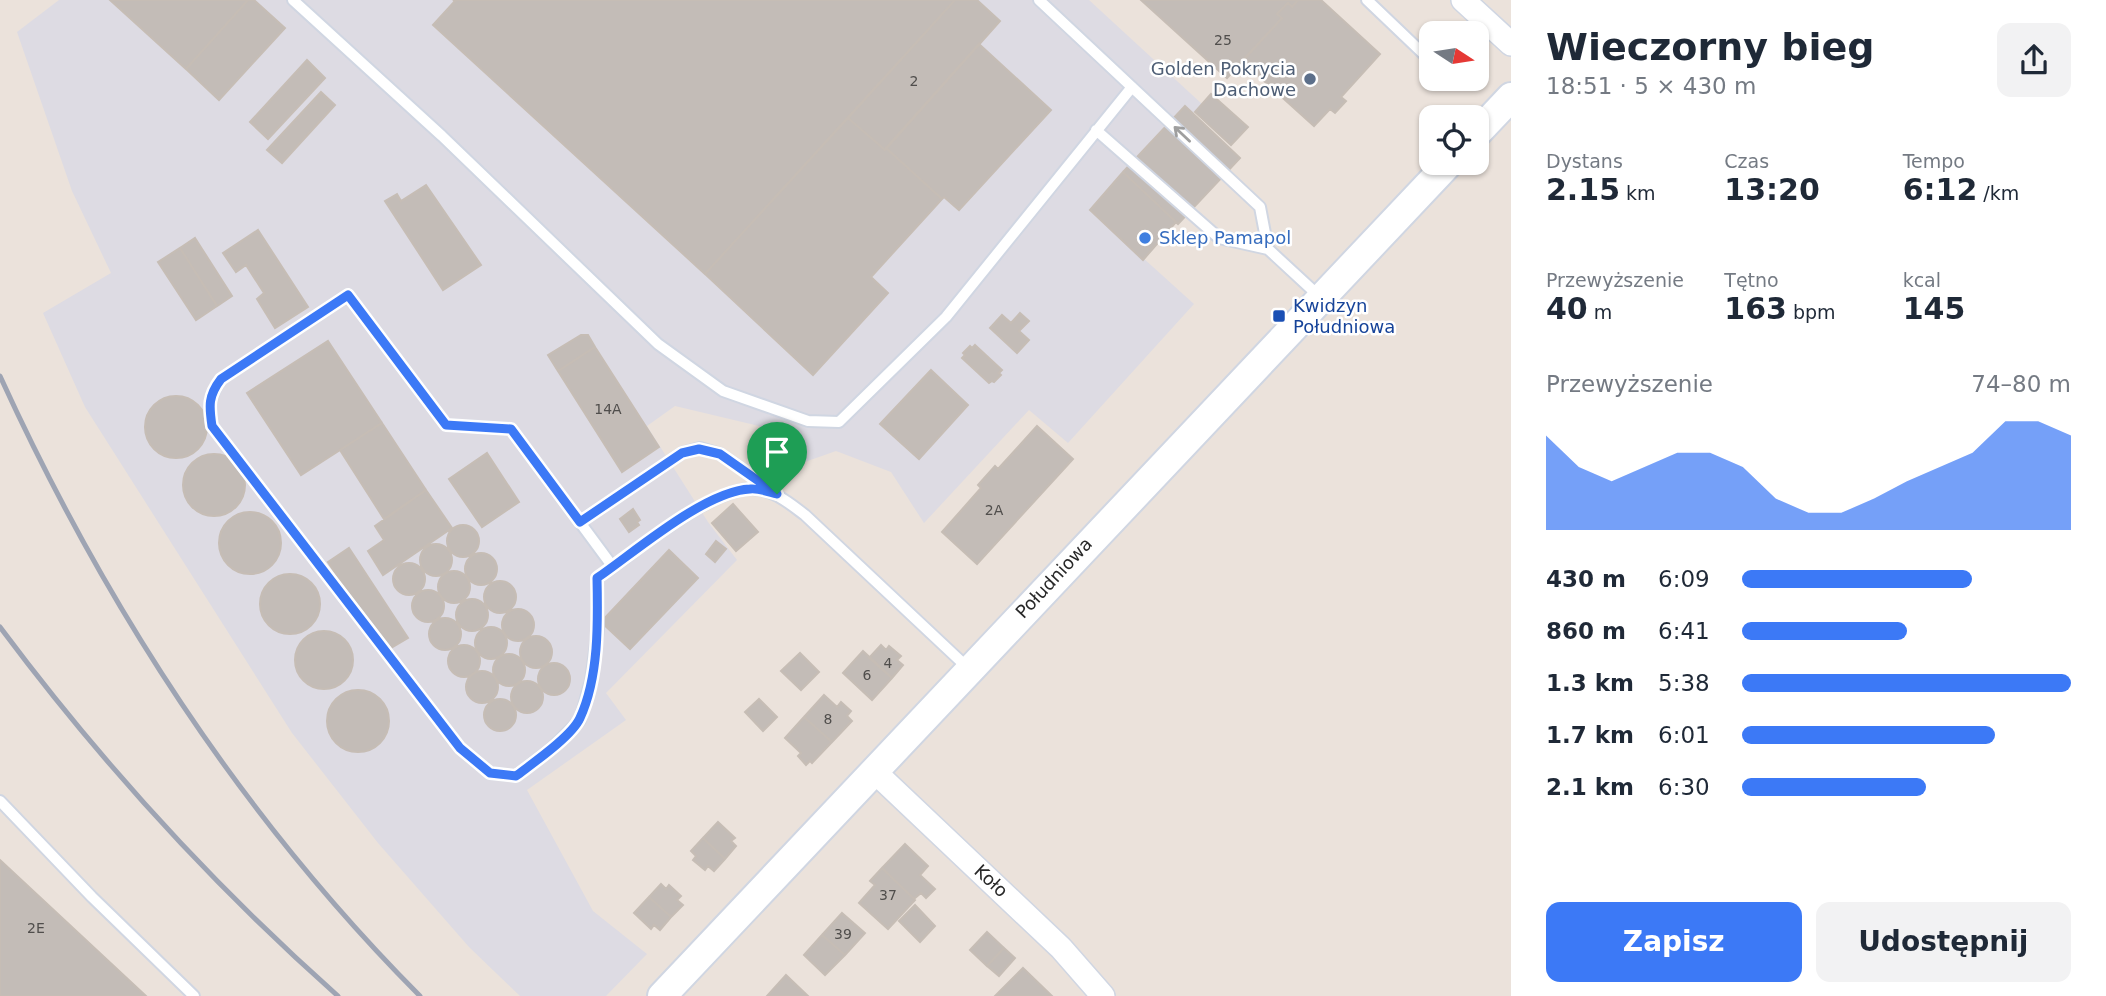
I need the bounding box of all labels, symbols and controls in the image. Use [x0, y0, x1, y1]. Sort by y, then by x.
north arrow [1419, 21, 1489, 91]
map controls [1419, 21, 1489, 175]
button: share [1997, 23, 2071, 97]
text: Wieczorny bieg [1546, 25, 1874, 69]
house number: 25 [1214, 32, 1232, 48]
place label: Golden Pokrycia Dachowe [1151, 58, 1296, 100]
marker: Golden Pokrycia Dachowe [1302, 71, 1318, 87]
house number: 2 [910, 73, 918, 89]
text: 18:51 · 5 × 430 m [1546, 73, 1756, 99]
button: locate [1419, 105, 1489, 175]
one-way arrow [1174, 126, 1191, 143]
text: Dystans [1546, 150, 1623, 172]
text: Czas [1724, 150, 1769, 172]
text: Tempo [1903, 150, 1965, 172]
text: 2.15 [1546, 172, 1620, 207]
text: 13:20 [1724, 172, 1820, 207]
text: 6:12 [1903, 172, 1977, 207]
text: km [1620, 182, 1656, 204]
text: /km [1977, 182, 2019, 204]
place label: Sklep Pamapol [1159, 227, 1291, 248]
marker: Sklep Pamapol [1137, 230, 1153, 246]
text: Przewyższenie [1546, 269, 1684, 291]
text: Tętno [1724, 269, 1779, 291]
text: kcal [1903, 269, 1941, 291]
text: 40 [1546, 291, 1588, 326]
text: 163 [1724, 291, 1787, 326]
text: 145 [1903, 291, 1965, 326]
place label: Kwidzyn Południowa [1293, 295, 1395, 337]
text: m [1588, 301, 1612, 323]
text: bpm [1787, 301, 1836, 323]
marker: Kwidzyn Południowa [1271, 308, 1287, 324]
text: Przewyższenie [1546, 371, 1713, 397]
text: 74–80 m [1971, 371, 2071, 397]
house number: 14A [594, 401, 622, 417]
pin [747, 422, 807, 494]
icon: arrive [758, 433, 796, 471]
house number: 2A [985, 502, 1004, 518]
street label: Południowa [1011, 533, 1096, 622]
text: 430 m [1546, 566, 1626, 592]
text: 6:09 [1658, 566, 1710, 592]
text: 860 m [1546, 618, 1626, 644]
text: 6:41 [1658, 618, 1710, 644]
house number: 4 [884, 655, 893, 671]
house number: 6 [863, 667, 872, 683]
text: 1.3 km [1546, 670, 1634, 696]
text: 5:38 [1658, 670, 1710, 696]
house number: 8 [824, 711, 832, 727]
text: 1.7 km [1546, 722, 1634, 748]
text: 6:01 [1658, 722, 1710, 748]
text: 2.1 km [1546, 774, 1634, 800]
text: 6:30 [1658, 774, 1710, 800]
street label: Koło [970, 860, 1012, 901]
house number: 37 [879, 887, 897, 903]
button: Zapisz [1546, 902, 1802, 982]
button: Udostępnij [1816, 902, 2071, 982]
house number: 2E [27, 920, 45, 936]
house number: 39 [834, 926, 852, 942]

